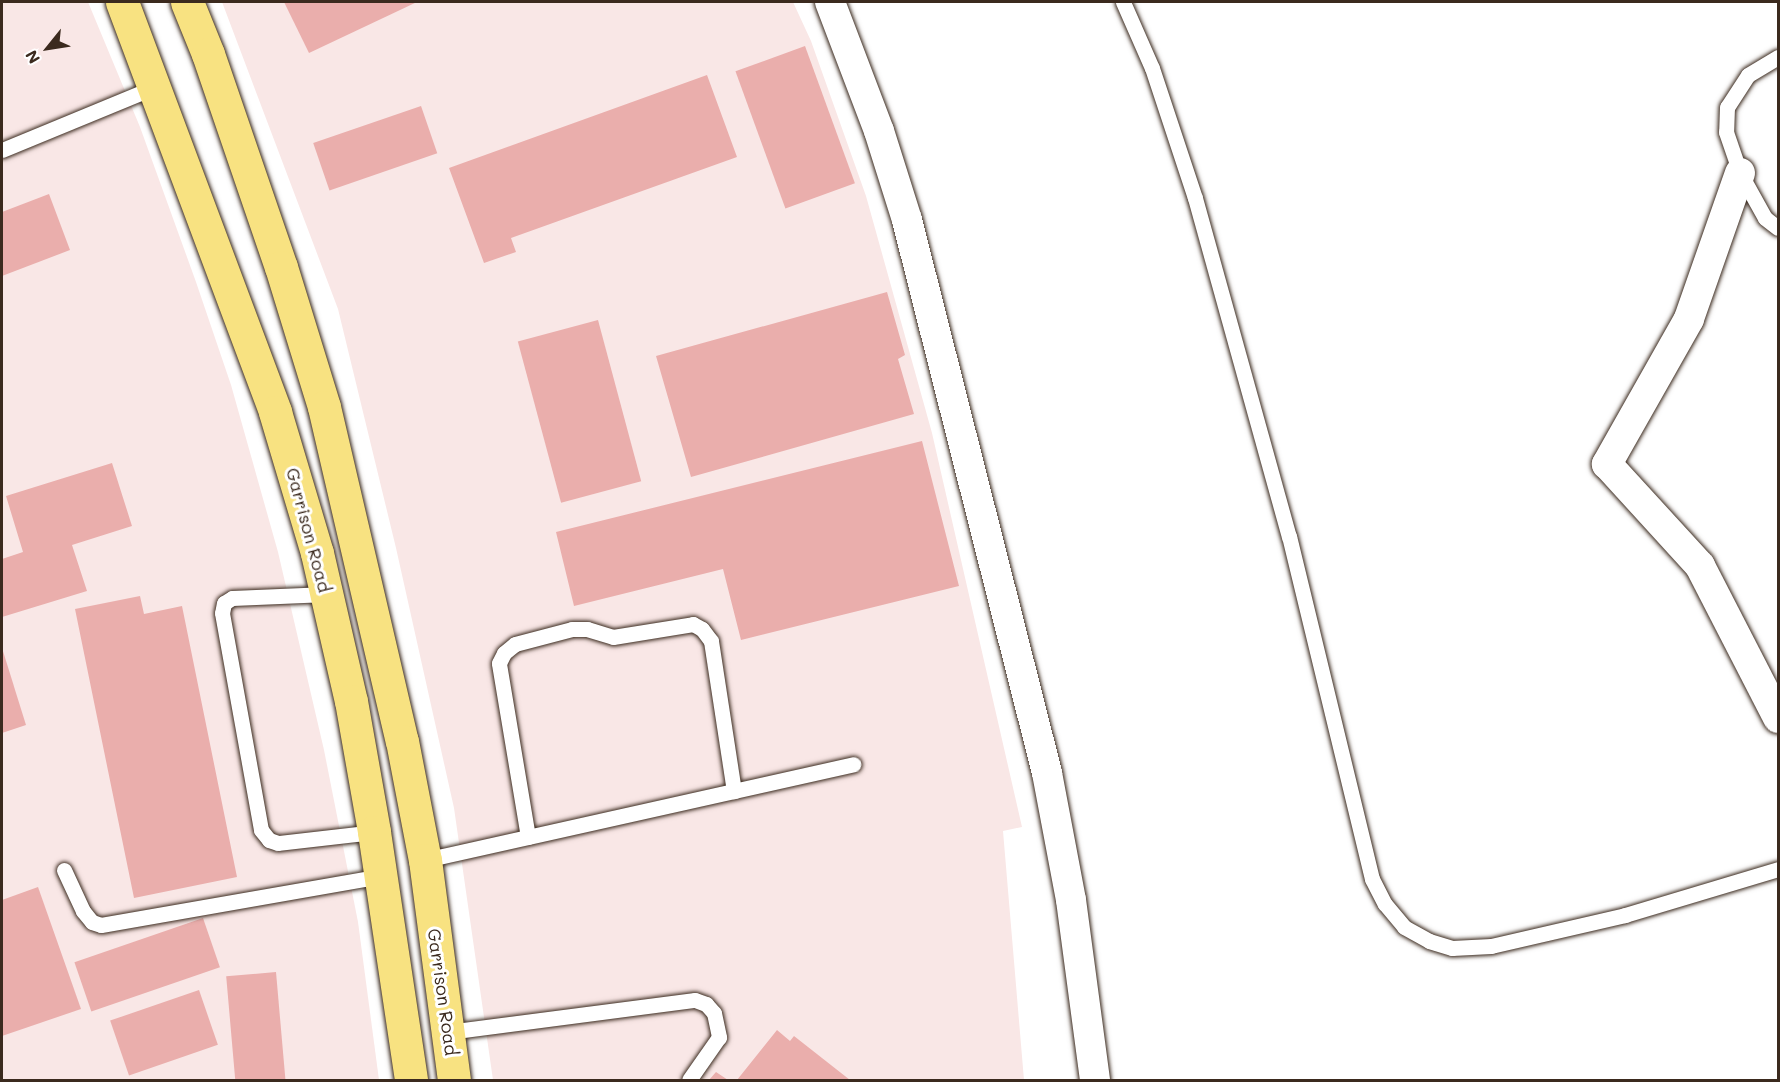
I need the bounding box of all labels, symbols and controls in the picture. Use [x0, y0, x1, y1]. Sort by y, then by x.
north arrow [18, 18, 78, 78]
text: N [20, 47, 44, 68]
street label: Garrison Road [282, 465, 336, 595]
street label: Garrison Road [423, 927, 463, 1057]

